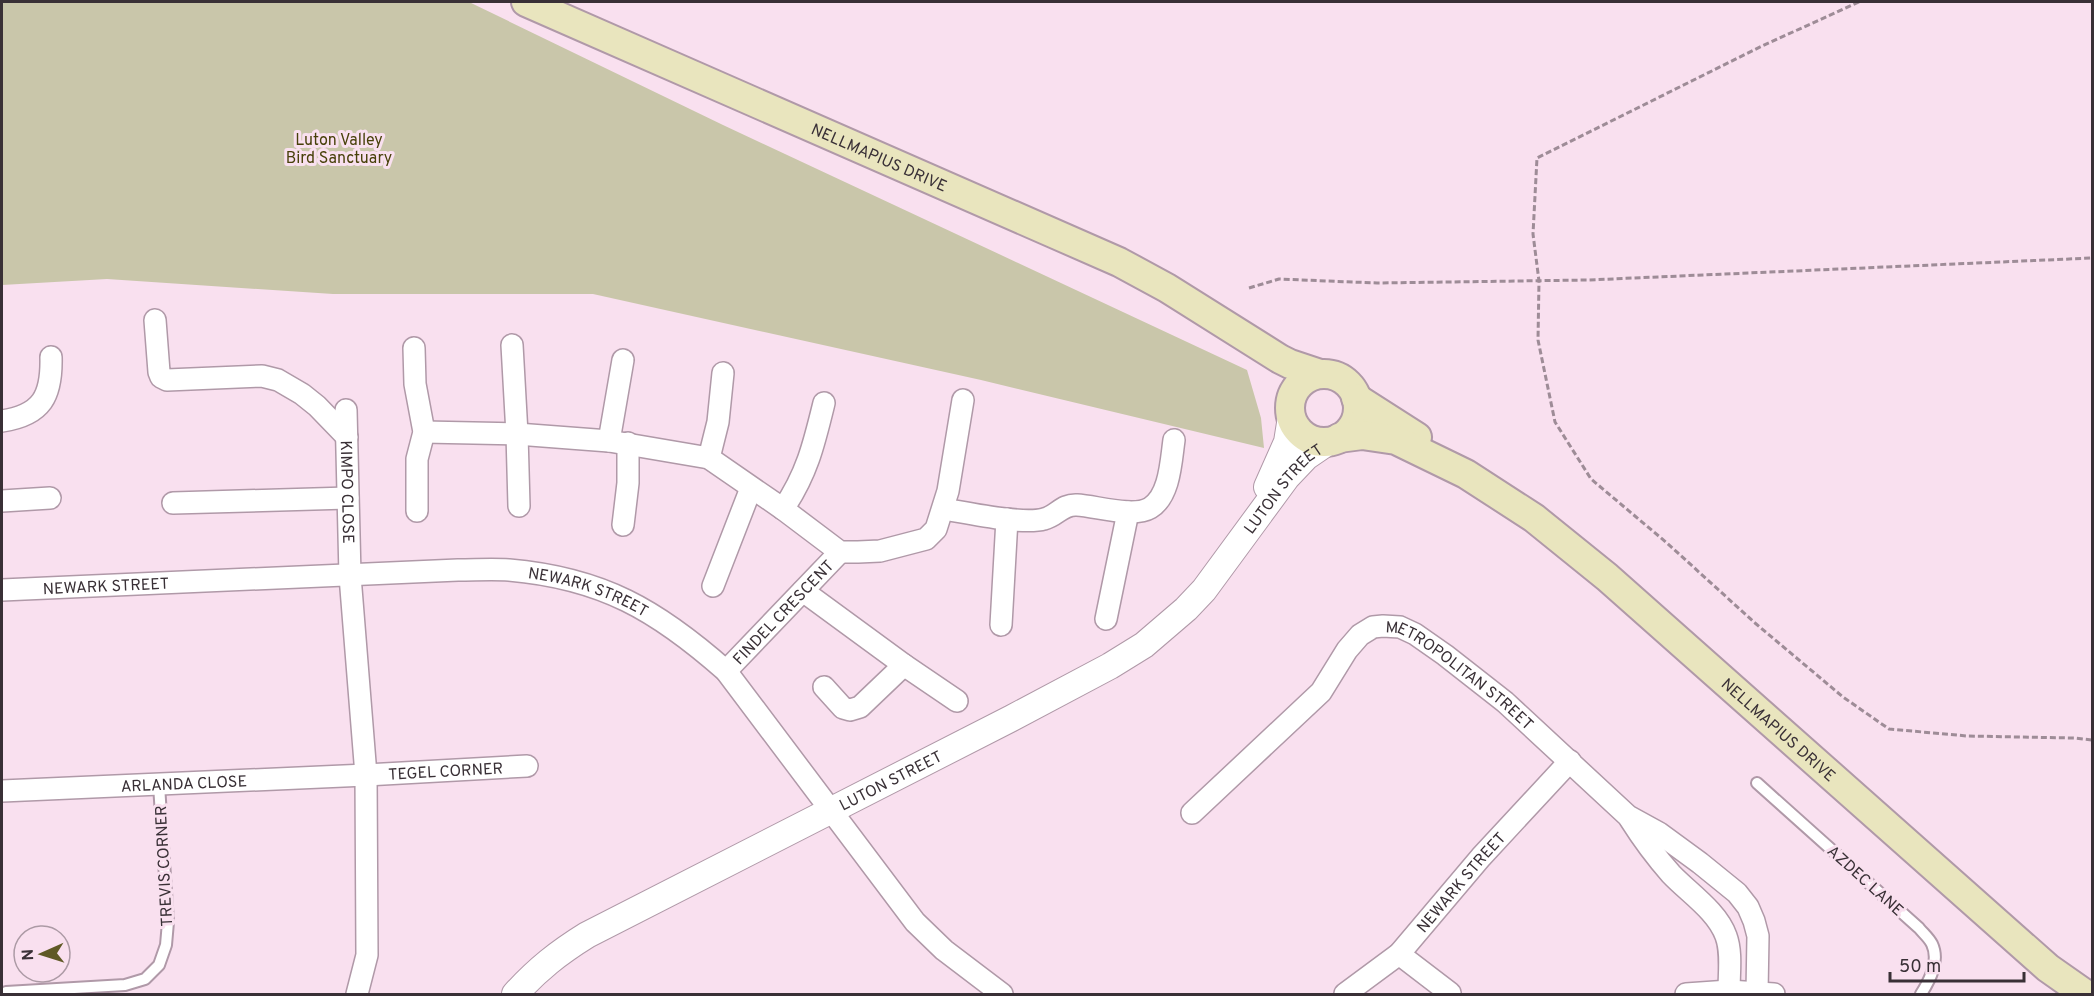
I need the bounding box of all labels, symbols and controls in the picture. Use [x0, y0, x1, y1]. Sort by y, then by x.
street label: NELLMAPIUS DRIVE [808, 120, 950, 197]
park label: Luton Valley Bird Sanctuary [286, 131, 392, 169]
street label: KIMPO CLOSE [335, 440, 357, 544]
street label: LUTON STREET [1241, 440, 1327, 539]
street label: FINDEL CRESCENT [729, 557, 839, 670]
street label: NEWARK STREET [527, 564, 651, 622]
street label: NEWARK STREET [42, 575, 170, 600]
street label: METROPOLITAN STREET [1385, 618, 1537, 735]
street label: NELLMAPIUS DRIVE [1716, 675, 1839, 787]
street label: LUTON STREET [837, 747, 946, 816]
street label: TEGEL CORNER [388, 759, 504, 786]
street label: ARLANDA CLOSE [120, 772, 248, 798]
street label: TREVIS CORNER [152, 805, 178, 927]
street label: NEWARK STREET [1413, 829, 1511, 938]
street label: AZDEC LANE [1822, 842, 1907, 921]
north arrow [12, 924, 72, 984]
scale bar [1890, 945, 2024, 983]
text: N [19, 948, 39, 961]
text: 50 m [1899, 956, 1941, 979]

